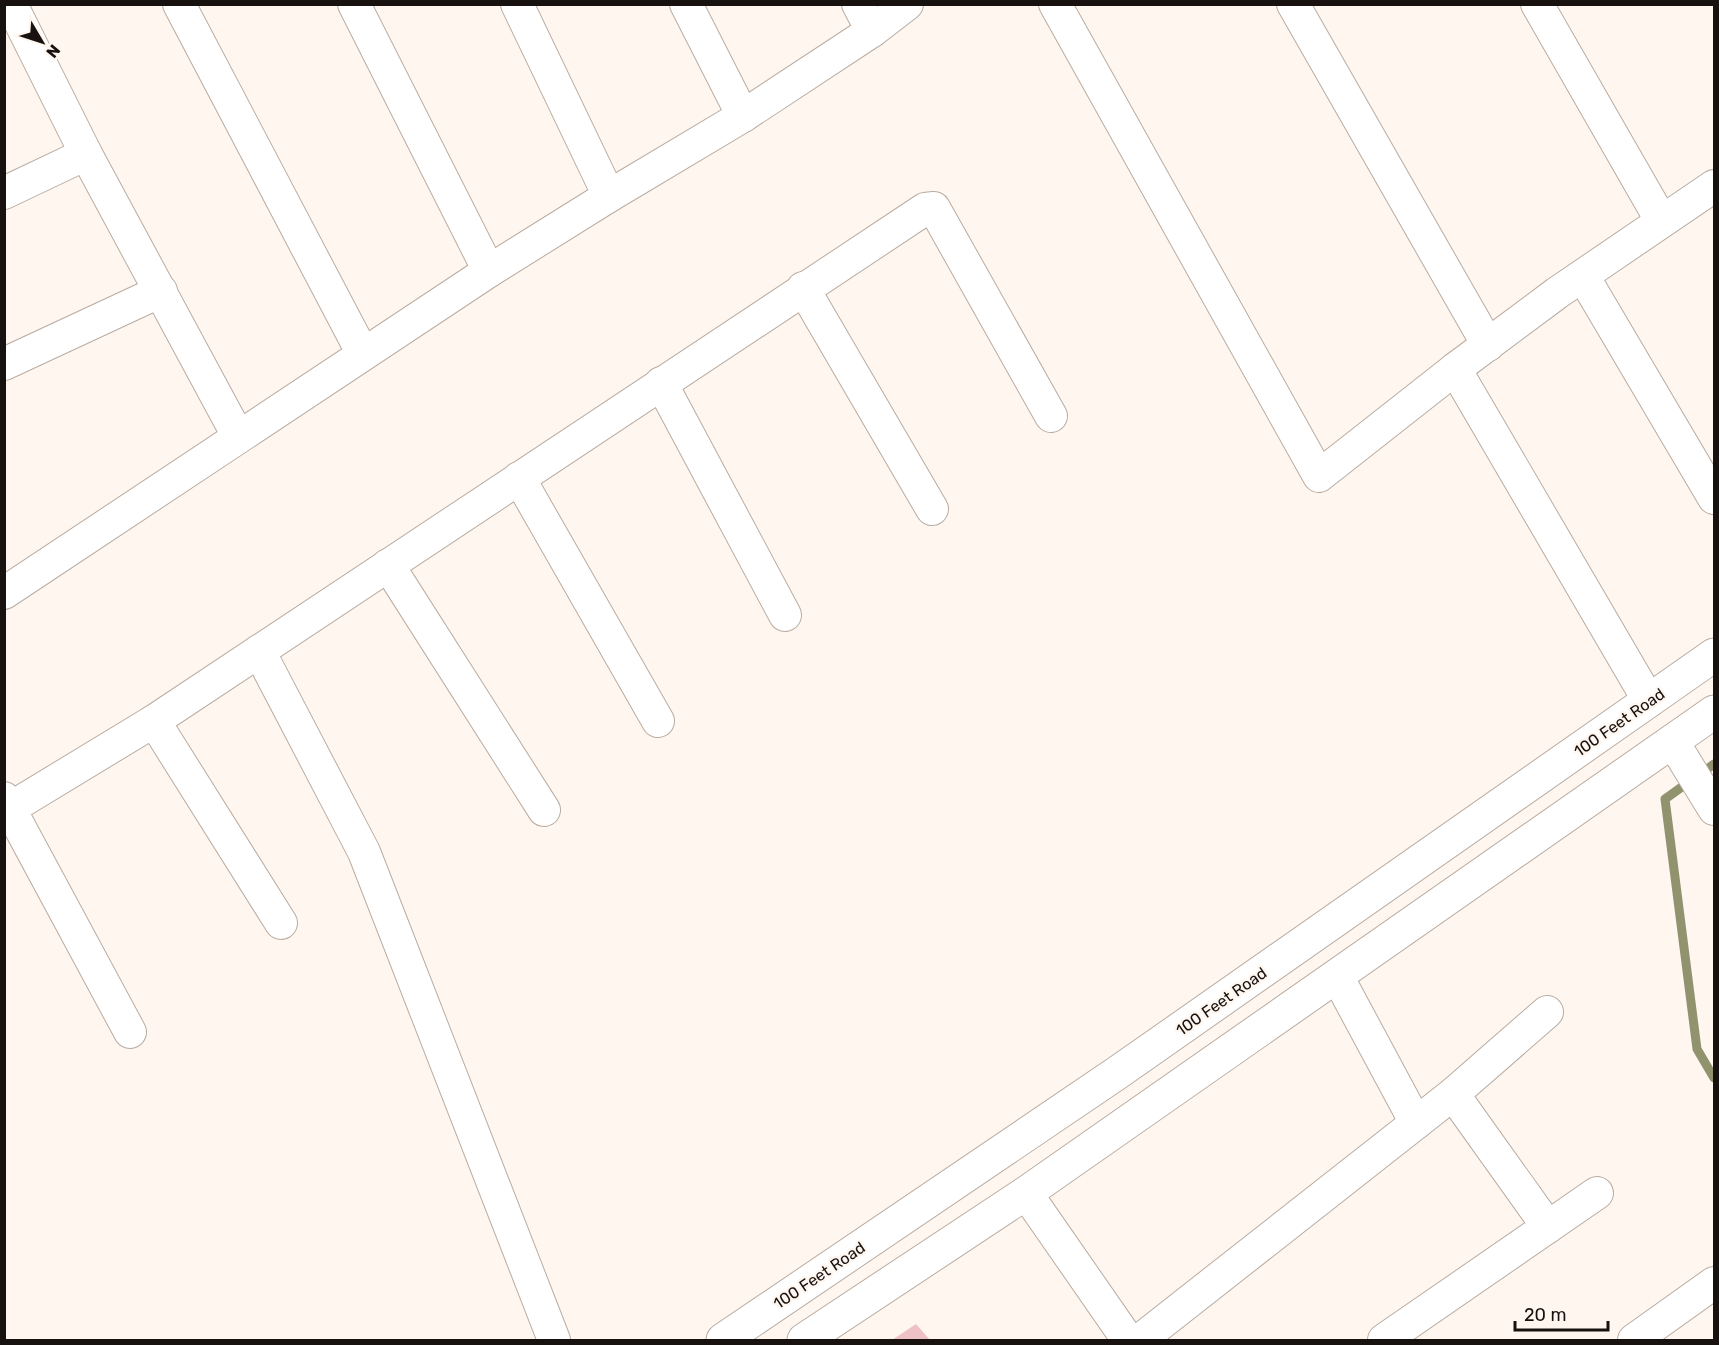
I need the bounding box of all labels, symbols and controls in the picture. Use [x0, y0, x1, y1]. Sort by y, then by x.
north arrow [12, 12, 72, 72]
text: N [42, 41, 64, 62]
street label: 100 Feet Road [1570, 684, 1668, 761]
street label: 100 Feet Road [1172, 963, 1270, 1040]
street label: 100 Feet Road [770, 1238, 869, 1313]
scale bar [1515, 1294, 1608, 1332]
text: 20 m [1524, 1304, 1566, 1326]

